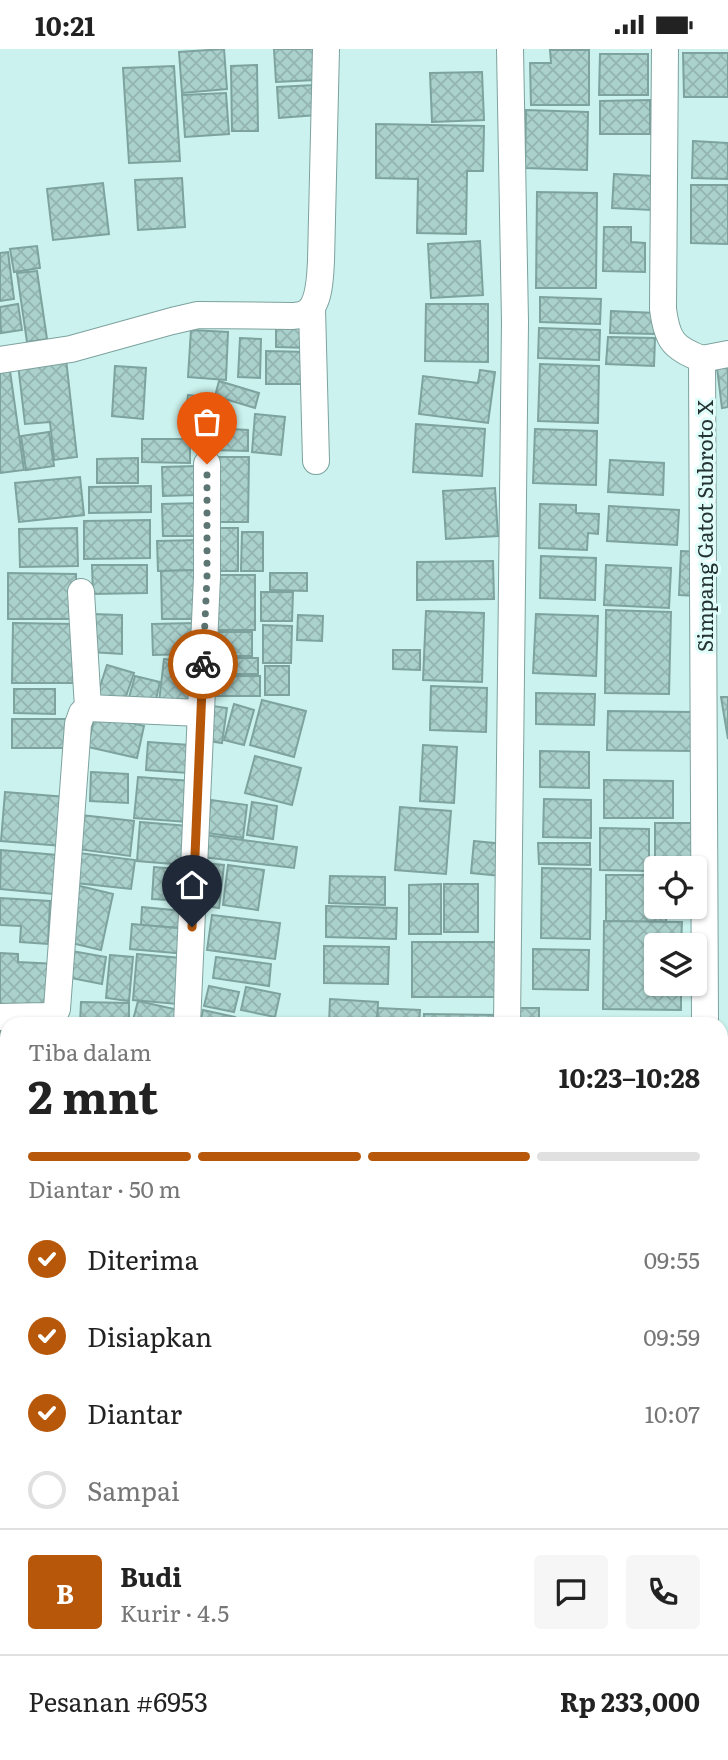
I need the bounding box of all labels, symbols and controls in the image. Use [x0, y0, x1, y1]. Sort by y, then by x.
text: 10:21 [35, 5, 95, 44]
pin [177, 392, 237, 464]
street label: Simpang Gatot Subroto X [688, 400, 719, 652]
icon: bag [188, 403, 226, 441]
courier [168, 629, 238, 699]
icon: bike [184, 645, 222, 683]
pin [162, 855, 222, 927]
map controls [644, 856, 707, 996]
button: locate [644, 856, 707, 919]
icon: home [173, 866, 211, 904]
button: layers [644, 933, 707, 996]
text: Tiba dalam [28, 1034, 152, 1068]
text: 10:23–10:28 [559, 1057, 700, 1096]
text: 2 mnt [28, 1060, 158, 1128]
text: Diantar · 50 m [28, 1171, 181, 1205]
text: Diterima [87, 1239, 199, 1278]
icon: check [28, 1240, 66, 1278]
text: 09:55 [644, 1242, 700, 1276]
text: Disiapkan [87, 1316, 212, 1355]
icon: check [28, 1317, 66, 1355]
text: 09:59 [643, 1319, 700, 1353]
text: Diantar [87, 1393, 182, 1432]
icon: check [28, 1394, 66, 1432]
text: 10:07 [645, 1396, 700, 1430]
text: Sampai [87, 1470, 180, 1509]
button: chat [534, 1555, 608, 1629]
button: phone [626, 1555, 700, 1629]
text: Budi [120, 1556, 182, 1595]
text: B [56, 1573, 74, 1612]
text: Kurir · 4.5 [120, 1595, 229, 1629]
text: Pesanan #6953 [28, 1681, 208, 1720]
text: Rp 233,000 [560, 1681, 700, 1720]

